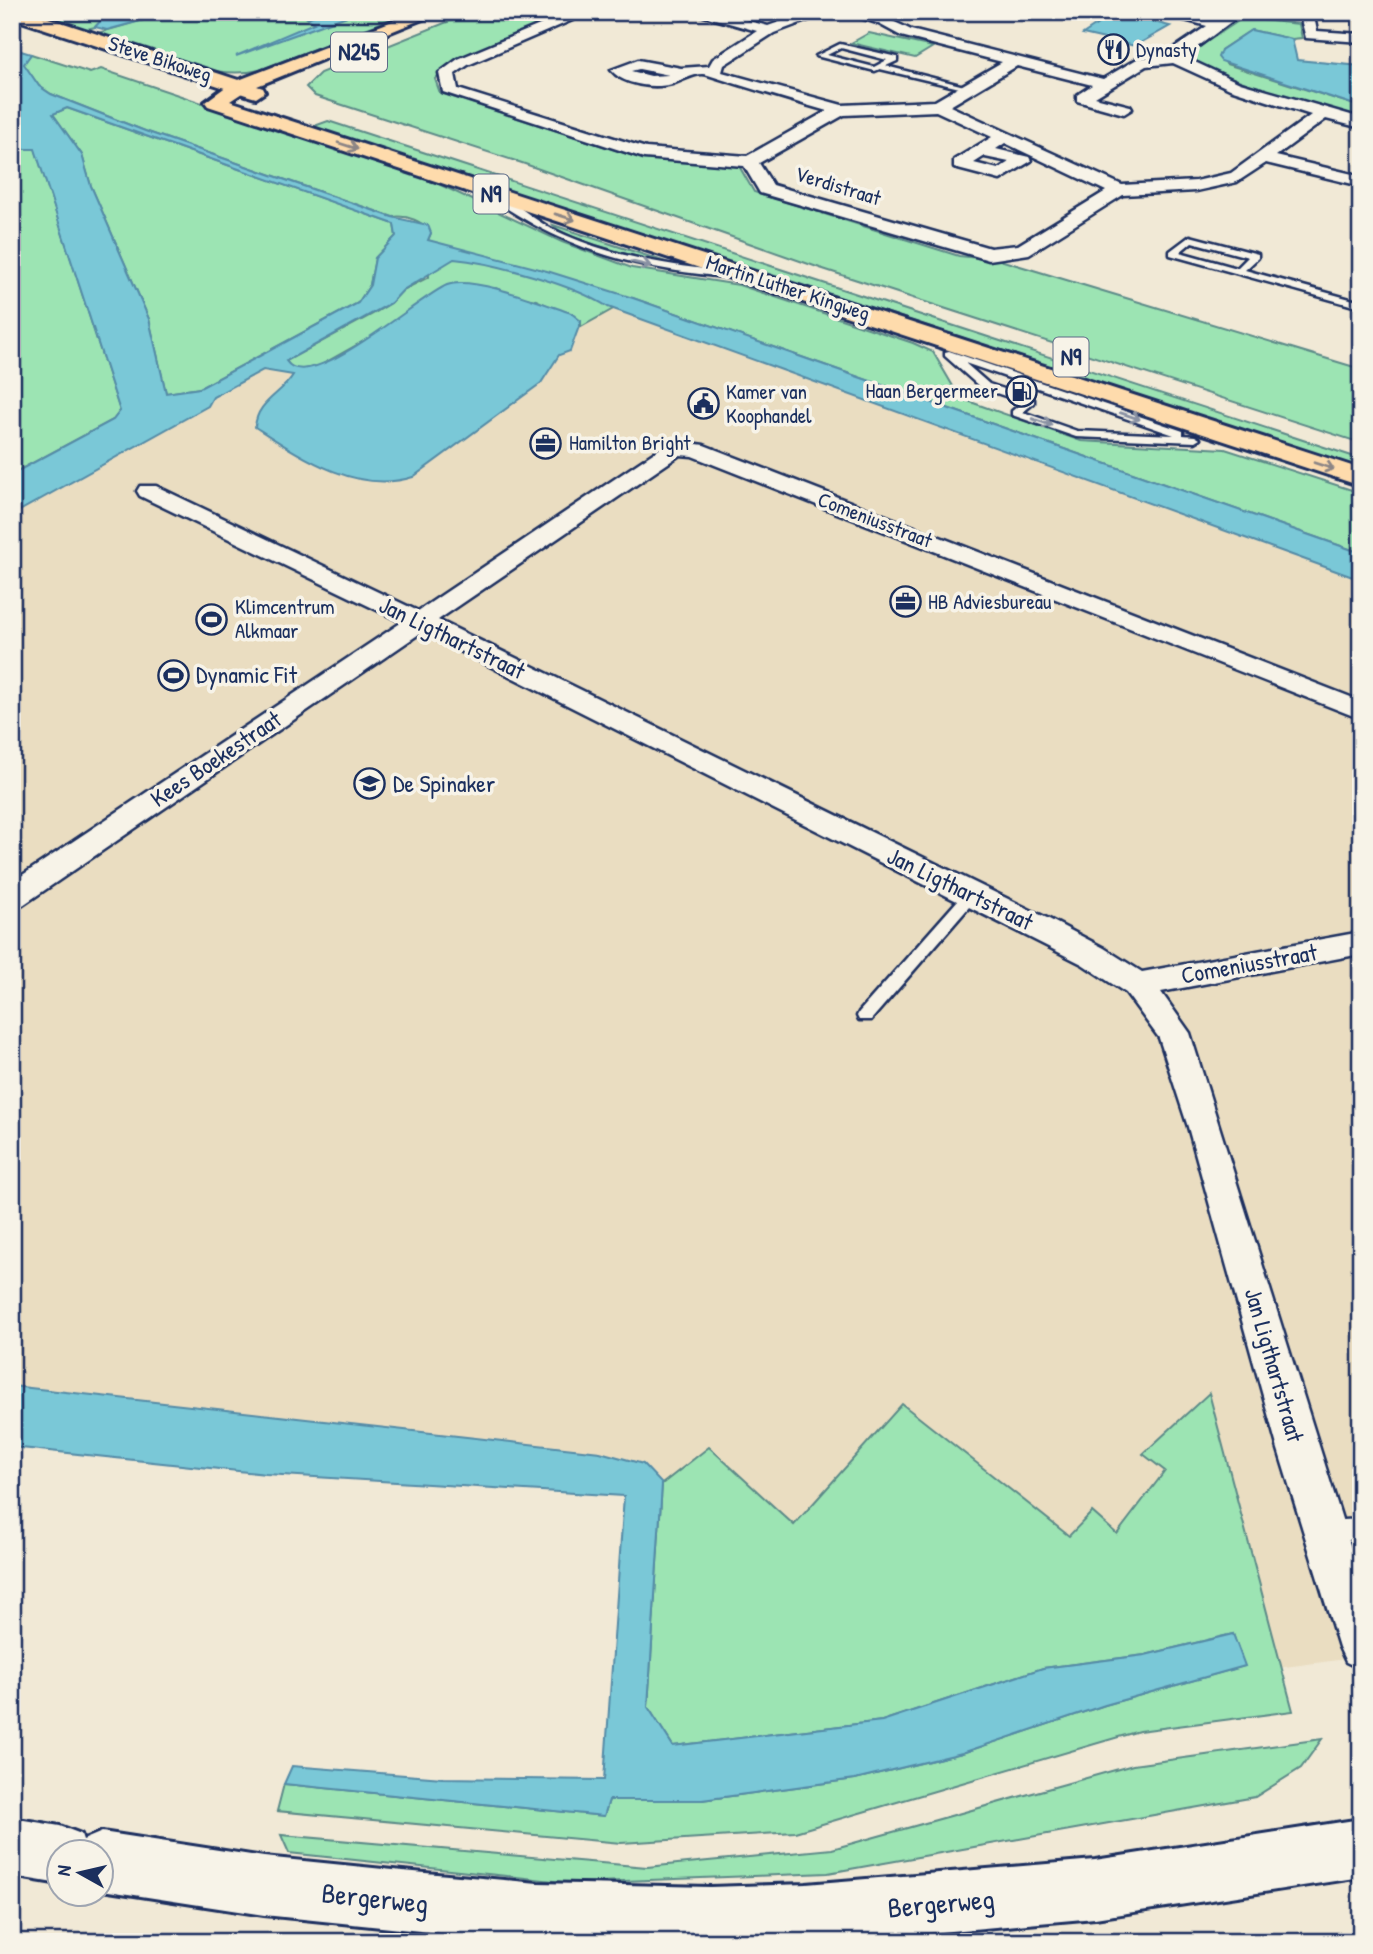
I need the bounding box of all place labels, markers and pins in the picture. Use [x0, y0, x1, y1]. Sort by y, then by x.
restaurant icon: Dynasty [1096, 33, 1130, 67]
place label: Dynasty [1136, 35, 1197, 64]
fuel station icon: Haan Bergermeer [1004, 374, 1038, 408]
place label: Haan Bergermeer [865, 376, 998, 405]
place label: Kamer van Koophandel [726, 377, 812, 430]
public building icon: Kamer van Koophandel [686, 387, 720, 421]
office icon: Hamilton Bright [529, 426, 563, 460]
place label: Hamilton Bright [569, 428, 691, 457]
office icon: HB Adviesbureau [888, 585, 922, 619]
place label: HB Adviesbureau [928, 587, 1052, 616]
place label: Klimcentrum Alkmaar [235, 592, 335, 645]
sports icon: Klimcentrum Alkmaar [195, 602, 229, 636]
sports icon: Dynamic Fit [156, 658, 190, 692]
place label: Dynamic Fit [196, 658, 298, 690]
school or university icon: De Spinaker [353, 767, 387, 801]
place label: De Spinaker [393, 767, 495, 799]

